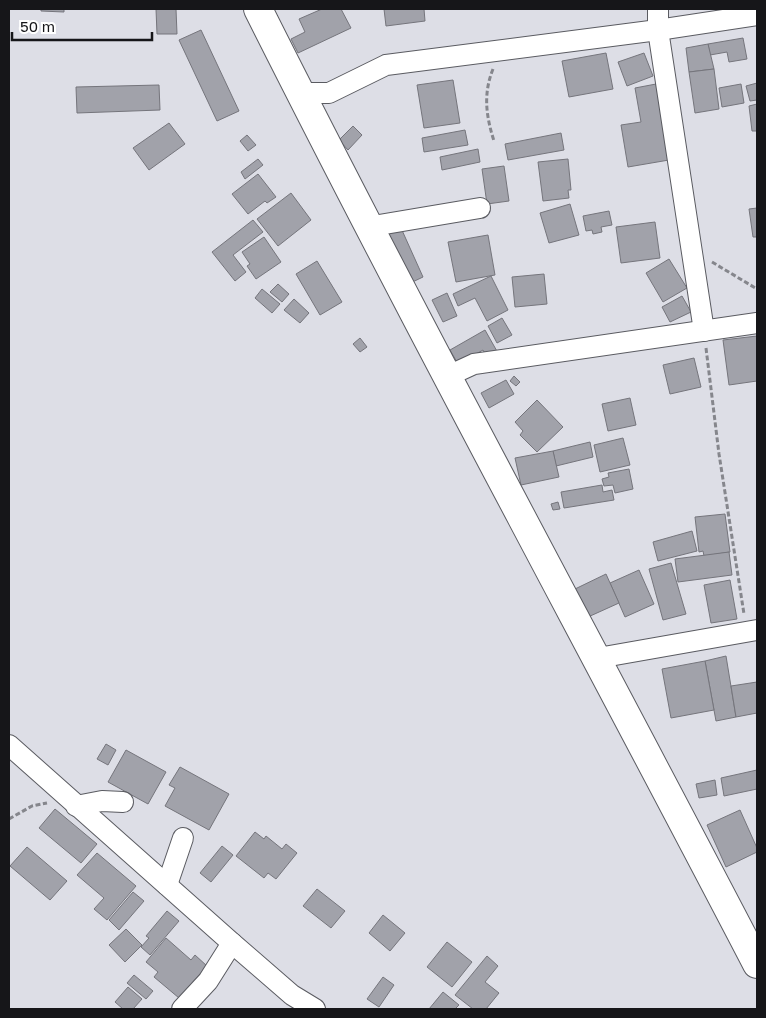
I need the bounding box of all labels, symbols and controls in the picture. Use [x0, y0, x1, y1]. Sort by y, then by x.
scale bar [12, 10, 152, 42]
text: 50 m [20, 17, 55, 35]

